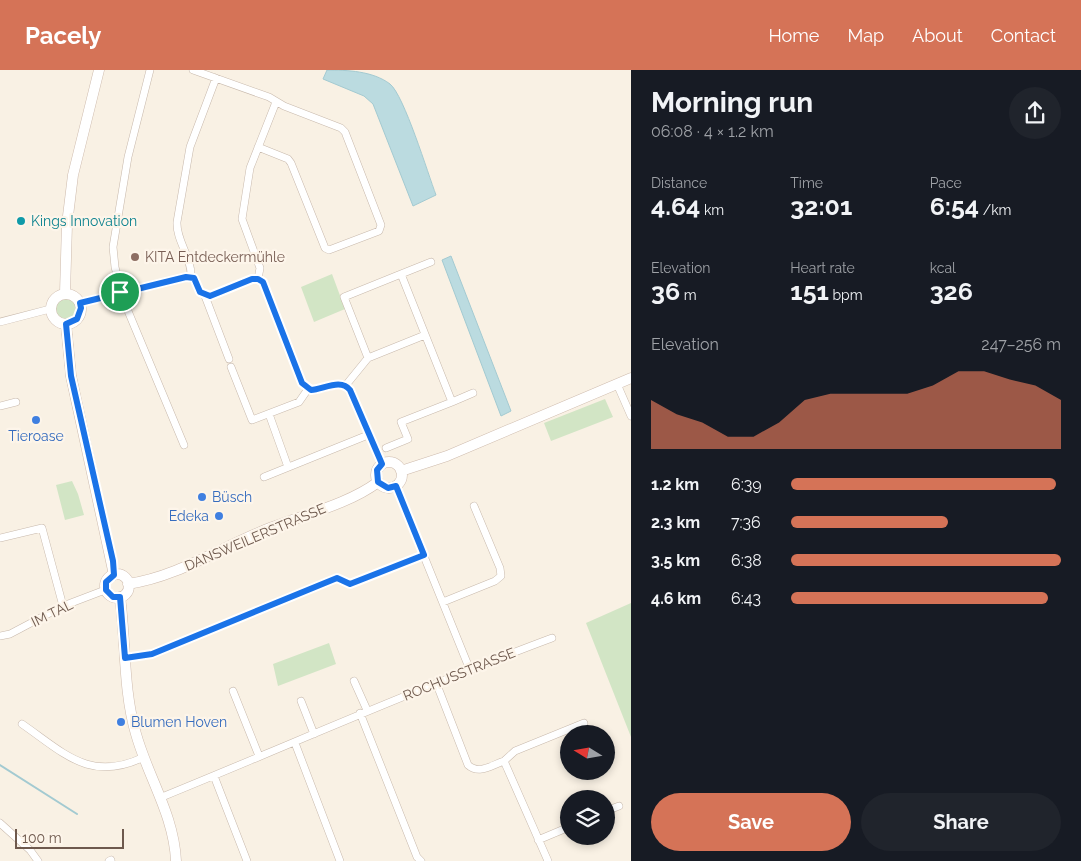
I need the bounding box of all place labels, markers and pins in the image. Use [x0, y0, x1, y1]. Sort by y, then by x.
place label: Kings Innovation [31, 213, 137, 229]
marker: Kings Innovation [15, 215, 27, 227]
place label: KITA Entdeckermühle [145, 249, 285, 265]
marker: KITA Entdeckermühle [129, 251, 141, 263]
pin [99, 271, 141, 313]
marker: Tieroase [30, 414, 42, 426]
place label: Tieroase [8, 428, 64, 444]
place label: Büsch [212, 489, 252, 505]
marker: Büsch [196, 491, 208, 503]
place label: Edeka [169, 508, 209, 524]
marker: Edeka [213, 510, 225, 522]
place label: Blumen Hoven [131, 714, 227, 730]
marker: Blumen Hoven [115, 716, 127, 728]

